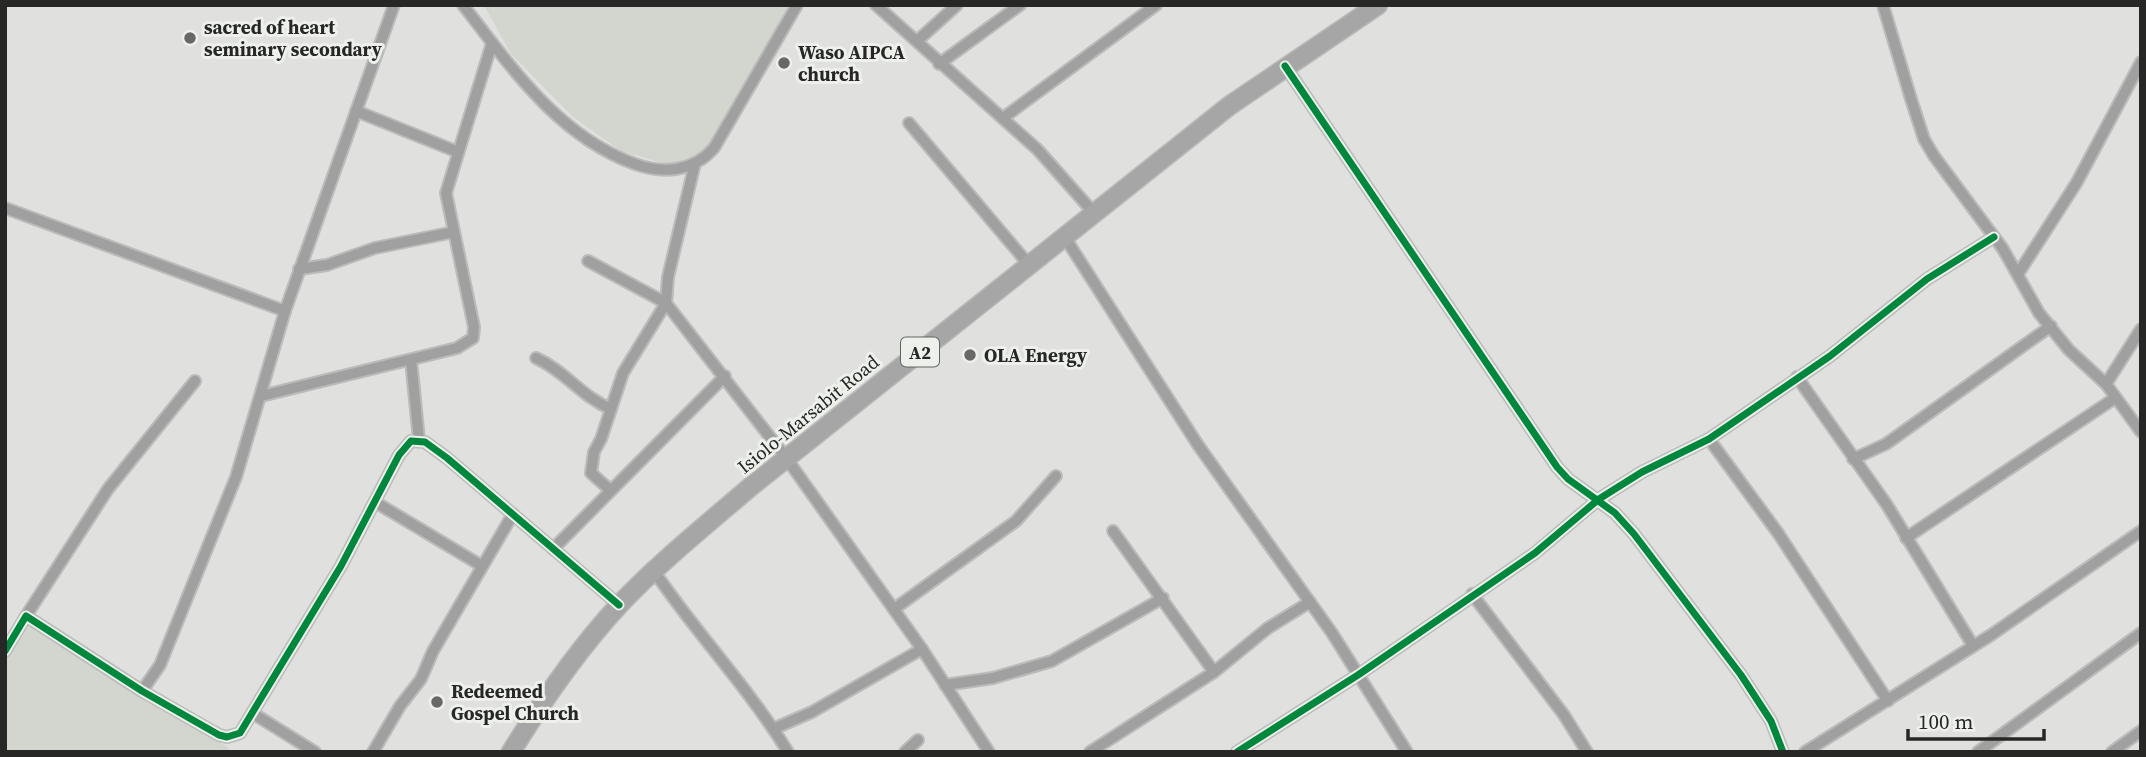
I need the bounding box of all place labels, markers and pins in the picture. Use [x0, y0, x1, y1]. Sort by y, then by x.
place label: sacred of heart seminary secondary [204, 14, 383, 62]
marker: sacred of heart seminary secondary [182, 30, 198, 46]
place label: Waso AIPCA church [798, 39, 905, 87]
marker: Waso AIPCA church [776, 55, 792, 71]
place label: OLA Energy [984, 342, 1088, 368]
marker: OLA Energy [962, 347, 978, 363]
place label: Redeemed Gospel Church [451, 678, 579, 726]
marker: Redeemed Gospel Church [429, 694, 445, 710]

